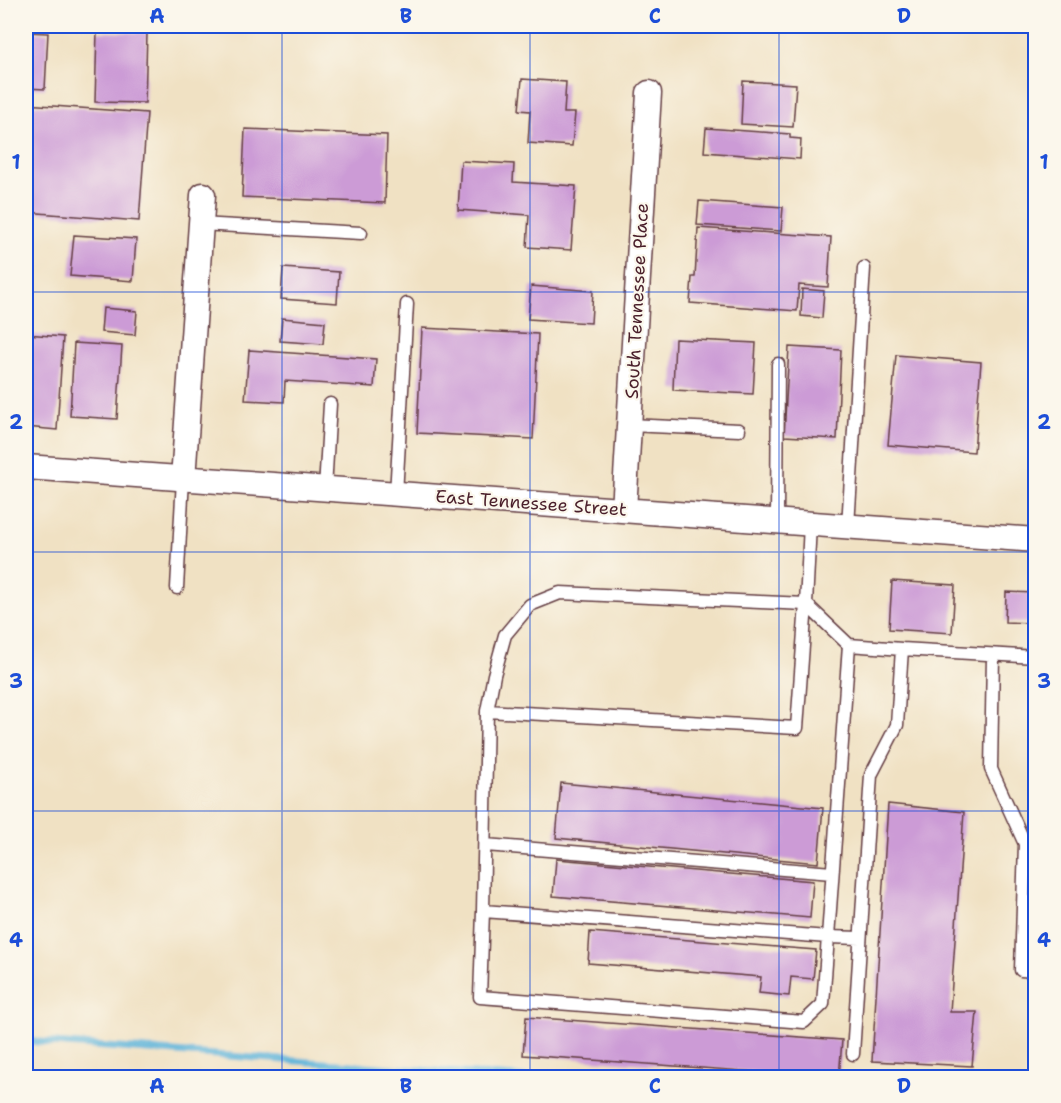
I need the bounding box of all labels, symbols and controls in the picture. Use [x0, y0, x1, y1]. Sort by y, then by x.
text: A [149, 3, 165, 29]
text: B [400, 3, 412, 29]
text: C [649, 3, 661, 29]
text: D [897, 3, 911, 29]
text: 1 [11, 149, 21, 175]
text: 1 [1039, 149, 1049, 175]
street label: South Tennessee Place [620, 202, 654, 400]
text: 2 [9, 409, 23, 435]
text: 2 [1037, 409, 1051, 435]
street label: East Tennessee Street [434, 484, 628, 522]
text: 3 [9, 668, 23, 694]
text: 3 [1037, 668, 1051, 694]
text: 4 [9, 927, 23, 953]
text: 4 [1037, 927, 1051, 953]
text: A [149, 1073, 165, 1099]
text: B [400, 1073, 412, 1099]
text: C [649, 1073, 661, 1099]
text: D [897, 1073, 911, 1099]

